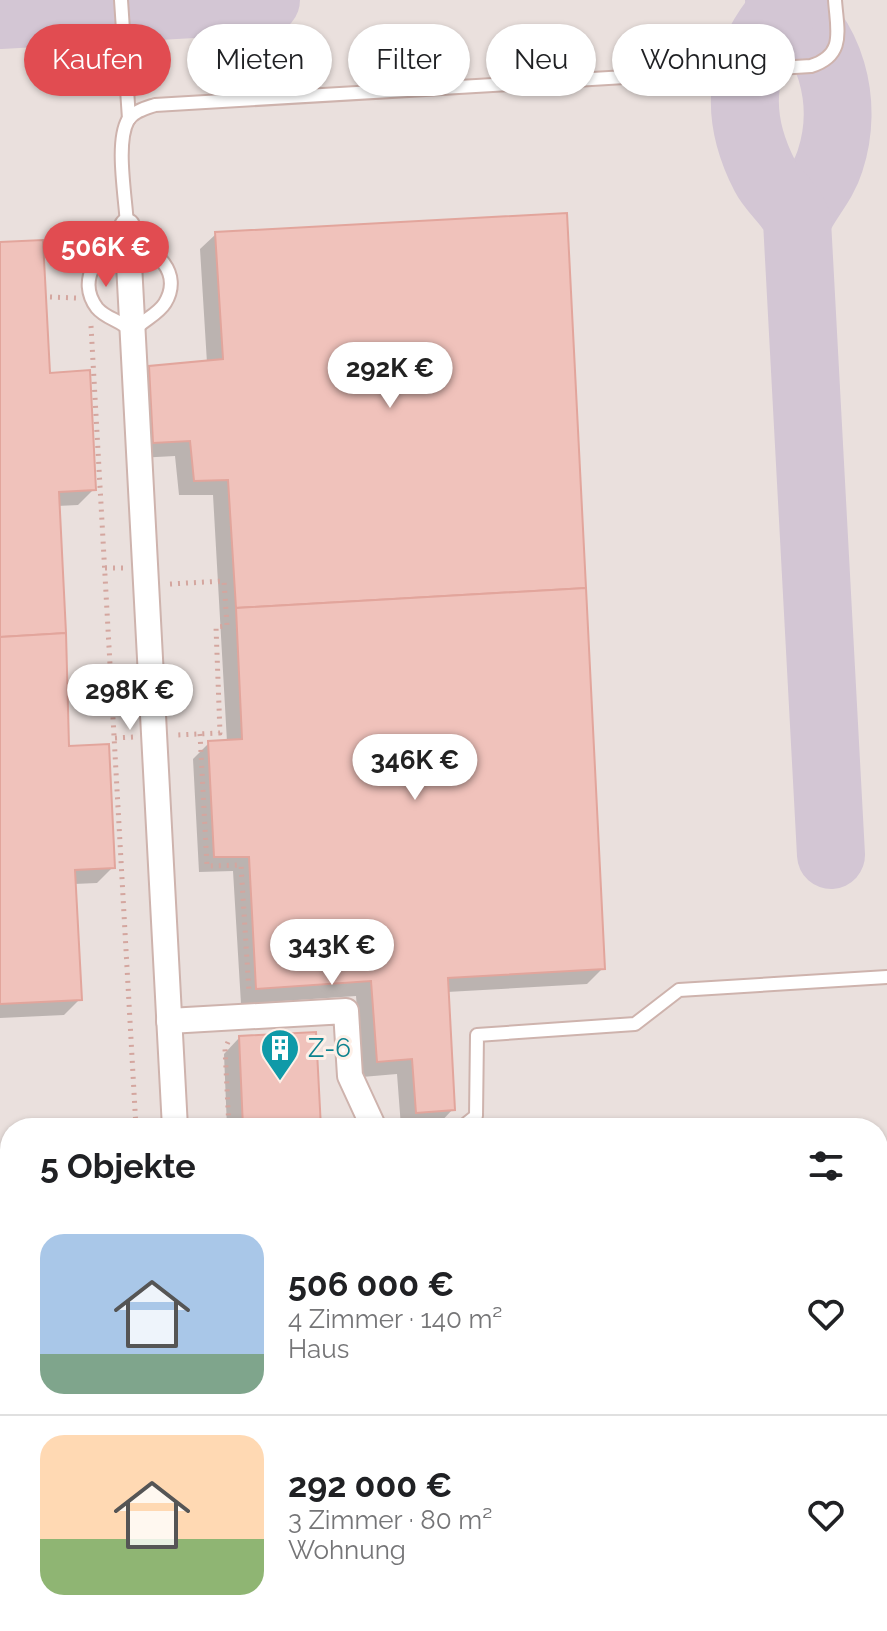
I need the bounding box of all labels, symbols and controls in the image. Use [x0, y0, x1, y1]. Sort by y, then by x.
chip: Kaufen [24, 24, 171, 96]
chip: Mieten [187, 24, 332, 96]
chip: Filter [348, 24, 470, 96]
chip: Neu [486, 24, 596, 96]
chip: Wohnung [612, 24, 795, 96]
pin: 506K € [41, 221, 171, 289]
text: 506K € [61, 232, 151, 262]
pin: 292K € [325, 342, 455, 410]
text: 292K € [346, 353, 434, 383]
pin: 298K € [65, 664, 195, 732]
text: 298K € [85, 675, 175, 705]
pin: 346K € [350, 734, 480, 802]
text: 346K € [370, 745, 460, 775]
pin: 343K € [267, 919, 397, 987]
text: 343K € [288, 930, 376, 960]
building icon: Z-6 [259, 1027, 301, 1082]
place label: Z-6 [308, 1033, 351, 1063]
icon: filters [804, 1144, 848, 1188]
text: 5 Objekte [40, 1146, 196, 1186]
text: 506 000 € [288, 1264, 454, 1304]
icon: home [104, 1266, 200, 1362]
icon: heart [804, 1292, 848, 1336]
text: 4 Zimmer · 140 m² [288, 1304, 502, 1334]
text: Haus [288, 1334, 349, 1364]
text: 292 000 € [288, 1465, 452, 1505]
icon: home [104, 1467, 200, 1563]
icon: heart [804, 1493, 848, 1537]
text: 3 Zimmer · 80 m² [288, 1505, 492, 1535]
text: Wohnung [288, 1535, 406, 1565]

